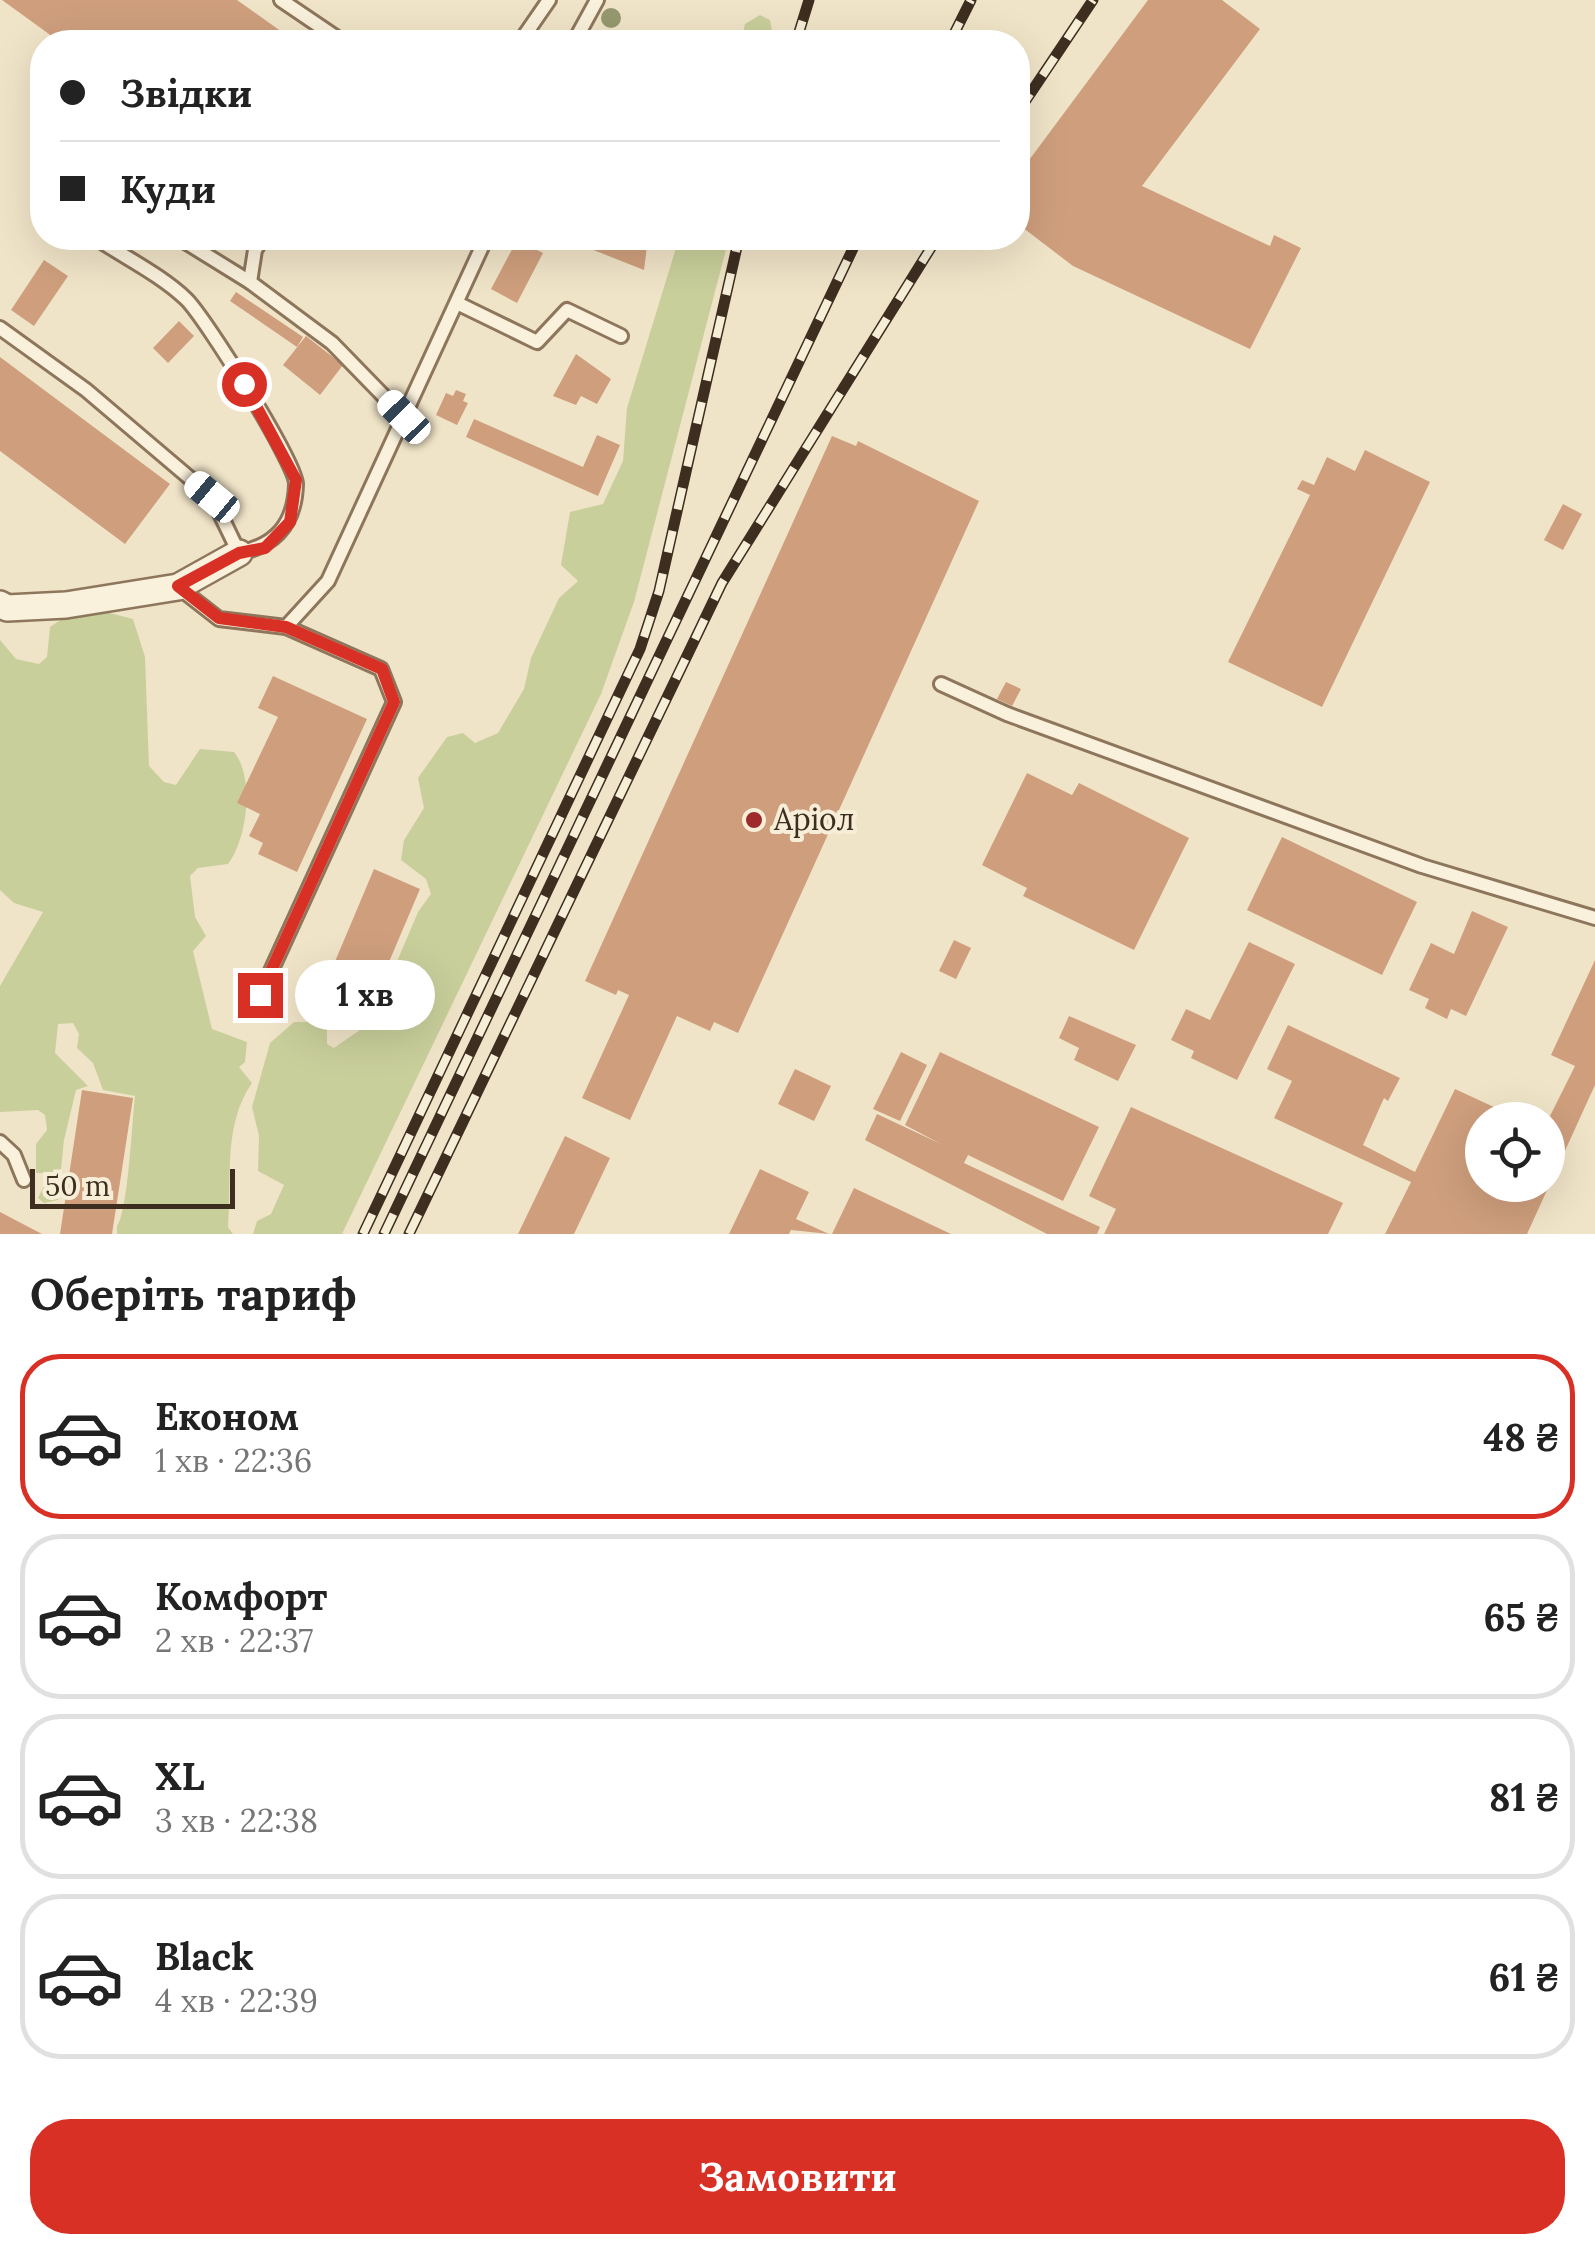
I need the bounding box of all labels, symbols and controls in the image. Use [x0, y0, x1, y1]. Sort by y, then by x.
text: Звідки [120, 69, 252, 117]
text: Куди [120, 165, 216, 213]
route start [222, 362, 267, 407]
car [372, 385, 436, 449]
car [179, 466, 245, 528]
place label: Аріол [773, 800, 854, 838]
marker: Аріол [743, 809, 765, 831]
callout: 1 хв [295, 960, 435, 1030]
route end [238, 973, 283, 1018]
text: 1 хв [336, 974, 394, 1015]
map controls [1465, 1102, 1565, 1202]
button: locate [1465, 1102, 1565, 1202]
scale bar [30, 1164, 235, 1208]
text: 50 m [45, 1168, 110, 1204]
text: Оберіть тариф [30, 1265, 357, 1322]
icon: car [35, 1392, 125, 1482]
text: Економ [155, 1392, 299, 1440]
text: 48 ₴ [1483, 1413, 1560, 1461]
text: 1 хв · 22:36 [155, 1440, 312, 1481]
icon: car [35, 1572, 125, 1662]
text: Комфорт [155, 1572, 327, 1620]
text: 65 ₴ [1483, 1593, 1560, 1641]
text: 2 хв · 22:37 [155, 1620, 313, 1661]
icon: car [35, 1752, 125, 1842]
text: XL [155, 1752, 205, 1800]
text: 81 ₴ [1489, 1773, 1560, 1821]
text: 3 хв · 22:38 [155, 1800, 318, 1841]
icon: car [35, 1932, 125, 2022]
text: Black [155, 1932, 254, 1980]
text: 61 ₴ [1489, 1953, 1560, 2001]
text: 4 хв · 22:39 [155, 1980, 318, 2021]
button: Замовити [30, 2119, 1565, 2234]

